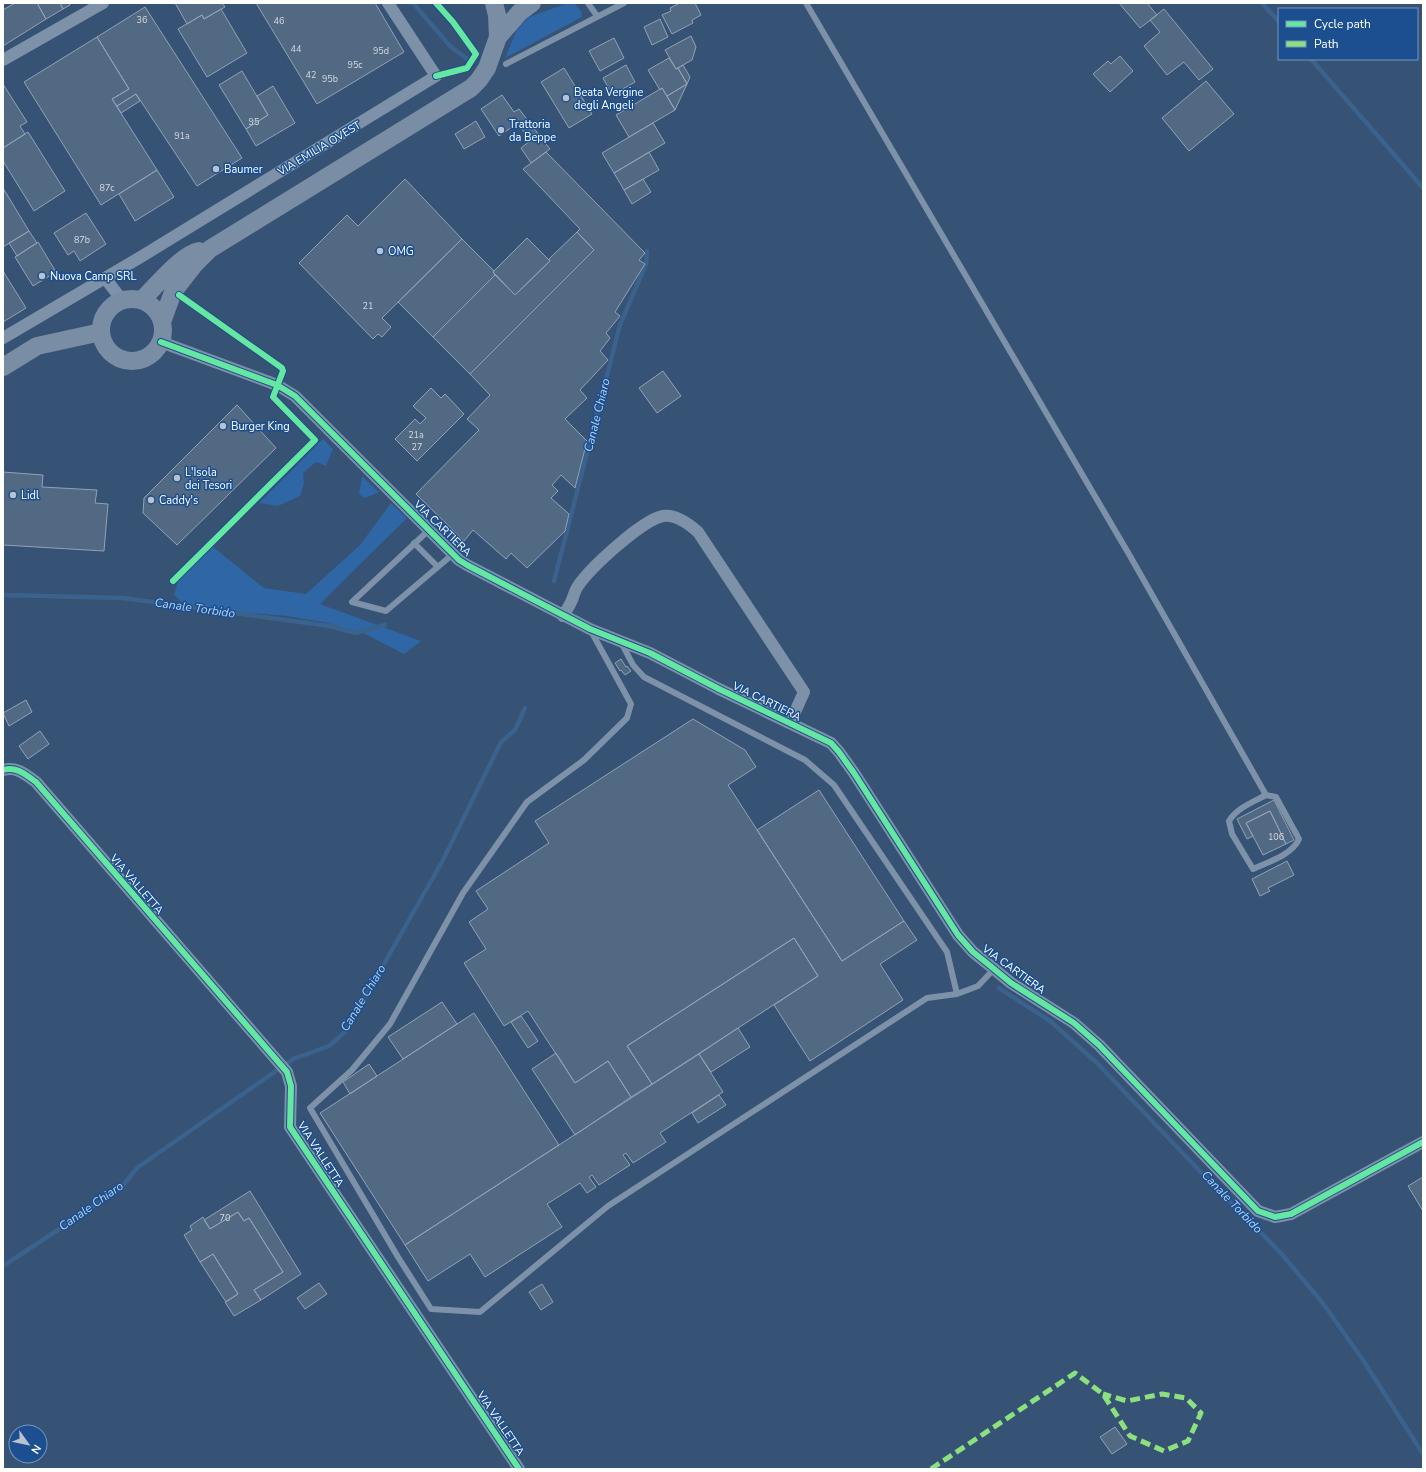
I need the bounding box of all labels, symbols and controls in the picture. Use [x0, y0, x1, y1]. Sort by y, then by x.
legend [1278, 8, 1418, 60]
house number: 36 [137, 14, 147, 26]
house number: 46 [274, 15, 284, 27]
text: Cycle path [1314, 16, 1371, 32]
text: Path [1314, 36, 1339, 52]
house number: 44 [291, 43, 302, 55]
house number: 95d [373, 45, 389, 57]
house number: 95c [348, 59, 362, 71]
house number: 42 [306, 69, 316, 81]
house number: 95b [322, 73, 338, 85]
place label: Beata Vergine degli Angeli [574, 85, 644, 113]
marker: Beata Vergine degli Angeli [561, 93, 571, 103]
house number: 95 [249, 116, 259, 128]
street label: VIA EMILIA OVEST [274, 117, 364, 180]
place label: Trattoria da Beppe [509, 117, 556, 145]
marker: Trattoria da Beppe [496, 125, 506, 135]
house number: 91a [174, 130, 190, 142]
place label: Baumer [224, 162, 263, 177]
marker: Baumer [211, 164, 221, 174]
house number: 87c [100, 182, 114, 194]
house number: 87b [74, 234, 90, 246]
place label: OMG [388, 244, 414, 259]
marker: OMG [375, 246, 385, 256]
place label: Nuova Camp SRL [50, 269, 136, 284]
marker: Nuova Camp SRL [37, 271, 47, 281]
house number: 21 [363, 300, 373, 312]
water label: Canale Chiaro [580, 376, 614, 453]
place label: Burger King [231, 419, 290, 434]
marker: Burger King [218, 421, 228, 431]
house number: 21a [408, 429, 424, 441]
house number: 27 [412, 441, 422, 453]
place label: L'Isola dei Tesori [185, 465, 232, 493]
marker: L'Isola dei Tesori [172, 473, 182, 483]
place label: Lidl [21, 488, 40, 503]
marker: Lidl [8, 490, 18, 500]
place label: Caddy's [159, 493, 198, 508]
marker: Caddy's [146, 495, 156, 505]
street label: VIA CARTIERA [410, 496, 475, 560]
water label: Canale Torbido [154, 594, 237, 622]
street label: VIA CARTIERA [729, 678, 804, 725]
house number: 106 [1268, 831, 1284, 843]
street label: VIA VALLETTA [106, 850, 167, 918]
street label: VIA CARTIERA [978, 941, 1048, 997]
water label: Canale Chiaro [337, 961, 389, 1034]
street label: VIA VALLETTA [293, 1118, 347, 1190]
water label: Canale Torbido [1198, 1167, 1266, 1237]
water label: Canale Chiaro [56, 1178, 127, 1234]
house number: 70 [220, 1212, 230, 1224]
street label: VIA VALLETTA [473, 1387, 528, 1459]
north arrow [8, 1424, 48, 1464]
text: N [27, 1442, 44, 1457]

